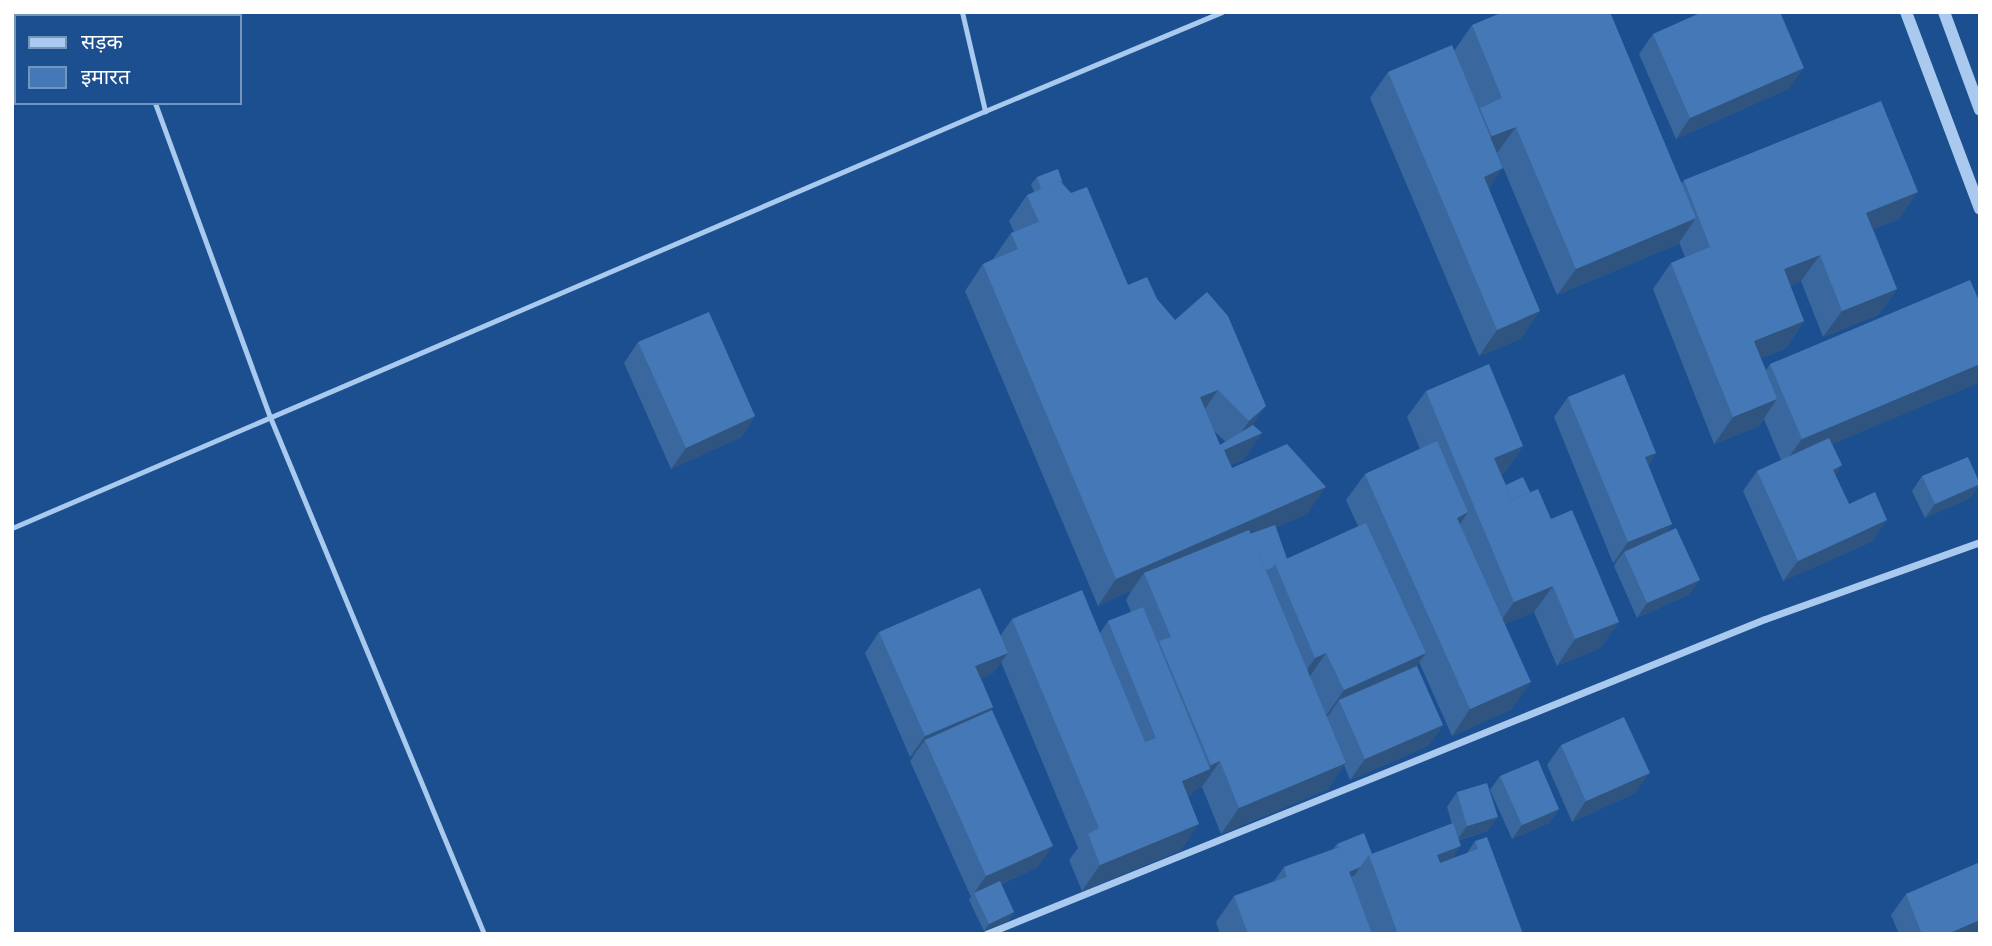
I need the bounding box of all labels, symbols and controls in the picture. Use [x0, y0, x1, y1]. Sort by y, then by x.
legend [14, 14, 242, 105]
text: सड़क [81, 28, 123, 54]
text: इमारत [81, 63, 130, 89]

